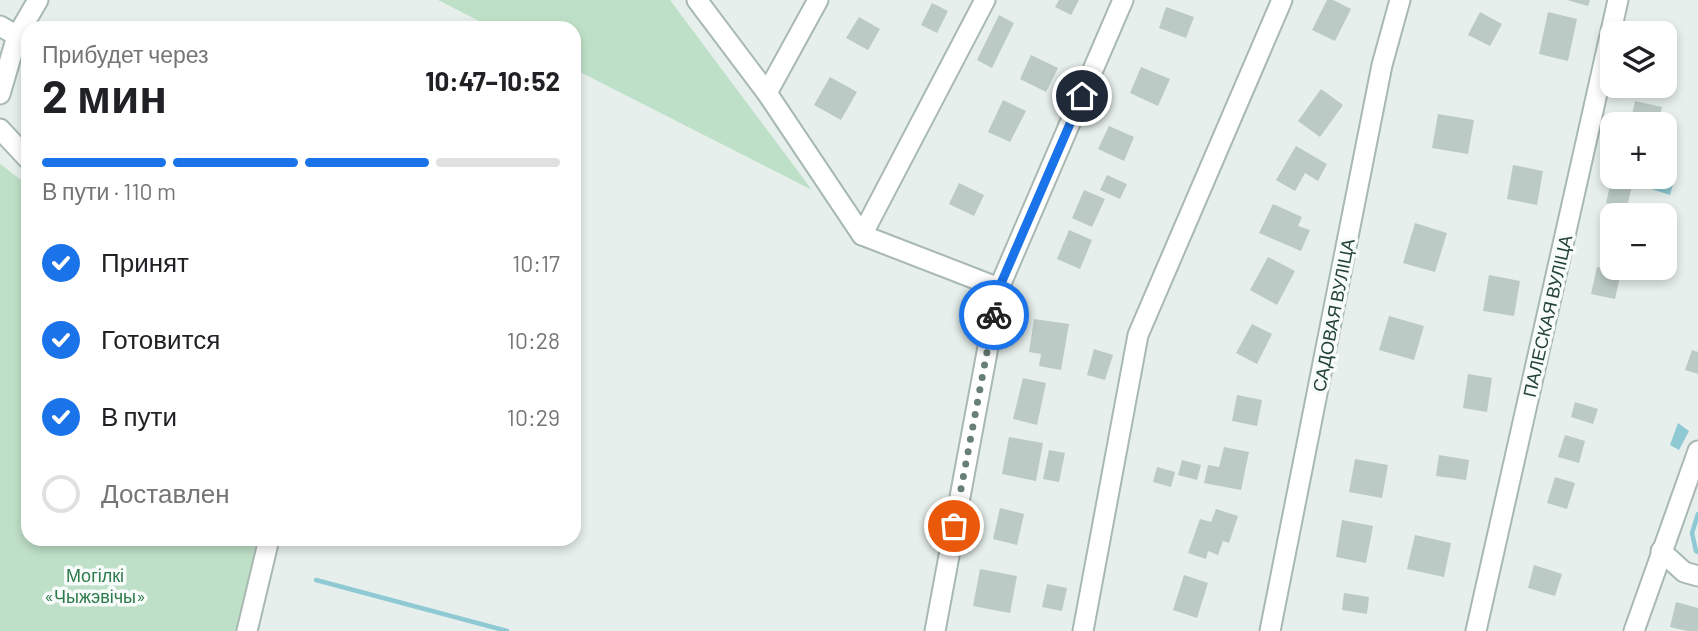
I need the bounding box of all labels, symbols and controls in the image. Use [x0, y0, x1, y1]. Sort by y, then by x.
map controls [1600, 21, 1677, 280]
button: layers [1600, 21, 1677, 98]
text: Прибудет через [42, 40, 209, 68]
text: 10:47–10:52 [425, 65, 560, 96]
pin [1052, 66, 1112, 126]
text: 2 мин [42, 67, 167, 122]
icon: home [1063, 77, 1101, 115]
button: + [1600, 112, 1677, 189]
text: В пути · 110 m [42, 177, 176, 205]
button: − [1600, 203, 1677, 280]
street label: ПАЛЕСКАЯ ВУЛІЦА [1518, 233, 1576, 399]
street label: САДОВАЯ ВУЛІЦА [1307, 236, 1359, 394]
icon: check [42, 244, 80, 282]
text: Принят [101, 246, 189, 277]
text: 10:17 [512, 249, 560, 277]
courier [959, 280, 1029, 350]
icon: bike [975, 296, 1013, 334]
icon: check [42, 321, 80, 359]
text: Готовится [101, 323, 220, 354]
text: 10:28 [507, 326, 560, 354]
icon: check [42, 398, 80, 436]
text: В пути [101, 400, 177, 431]
text: 10:29 [507, 403, 560, 431]
text: Доставлен [101, 477, 230, 508]
pin [924, 496, 984, 556]
icon: bag [935, 507, 973, 545]
park label: Могілкі «Чыжэвічы» [44, 564, 146, 607]

